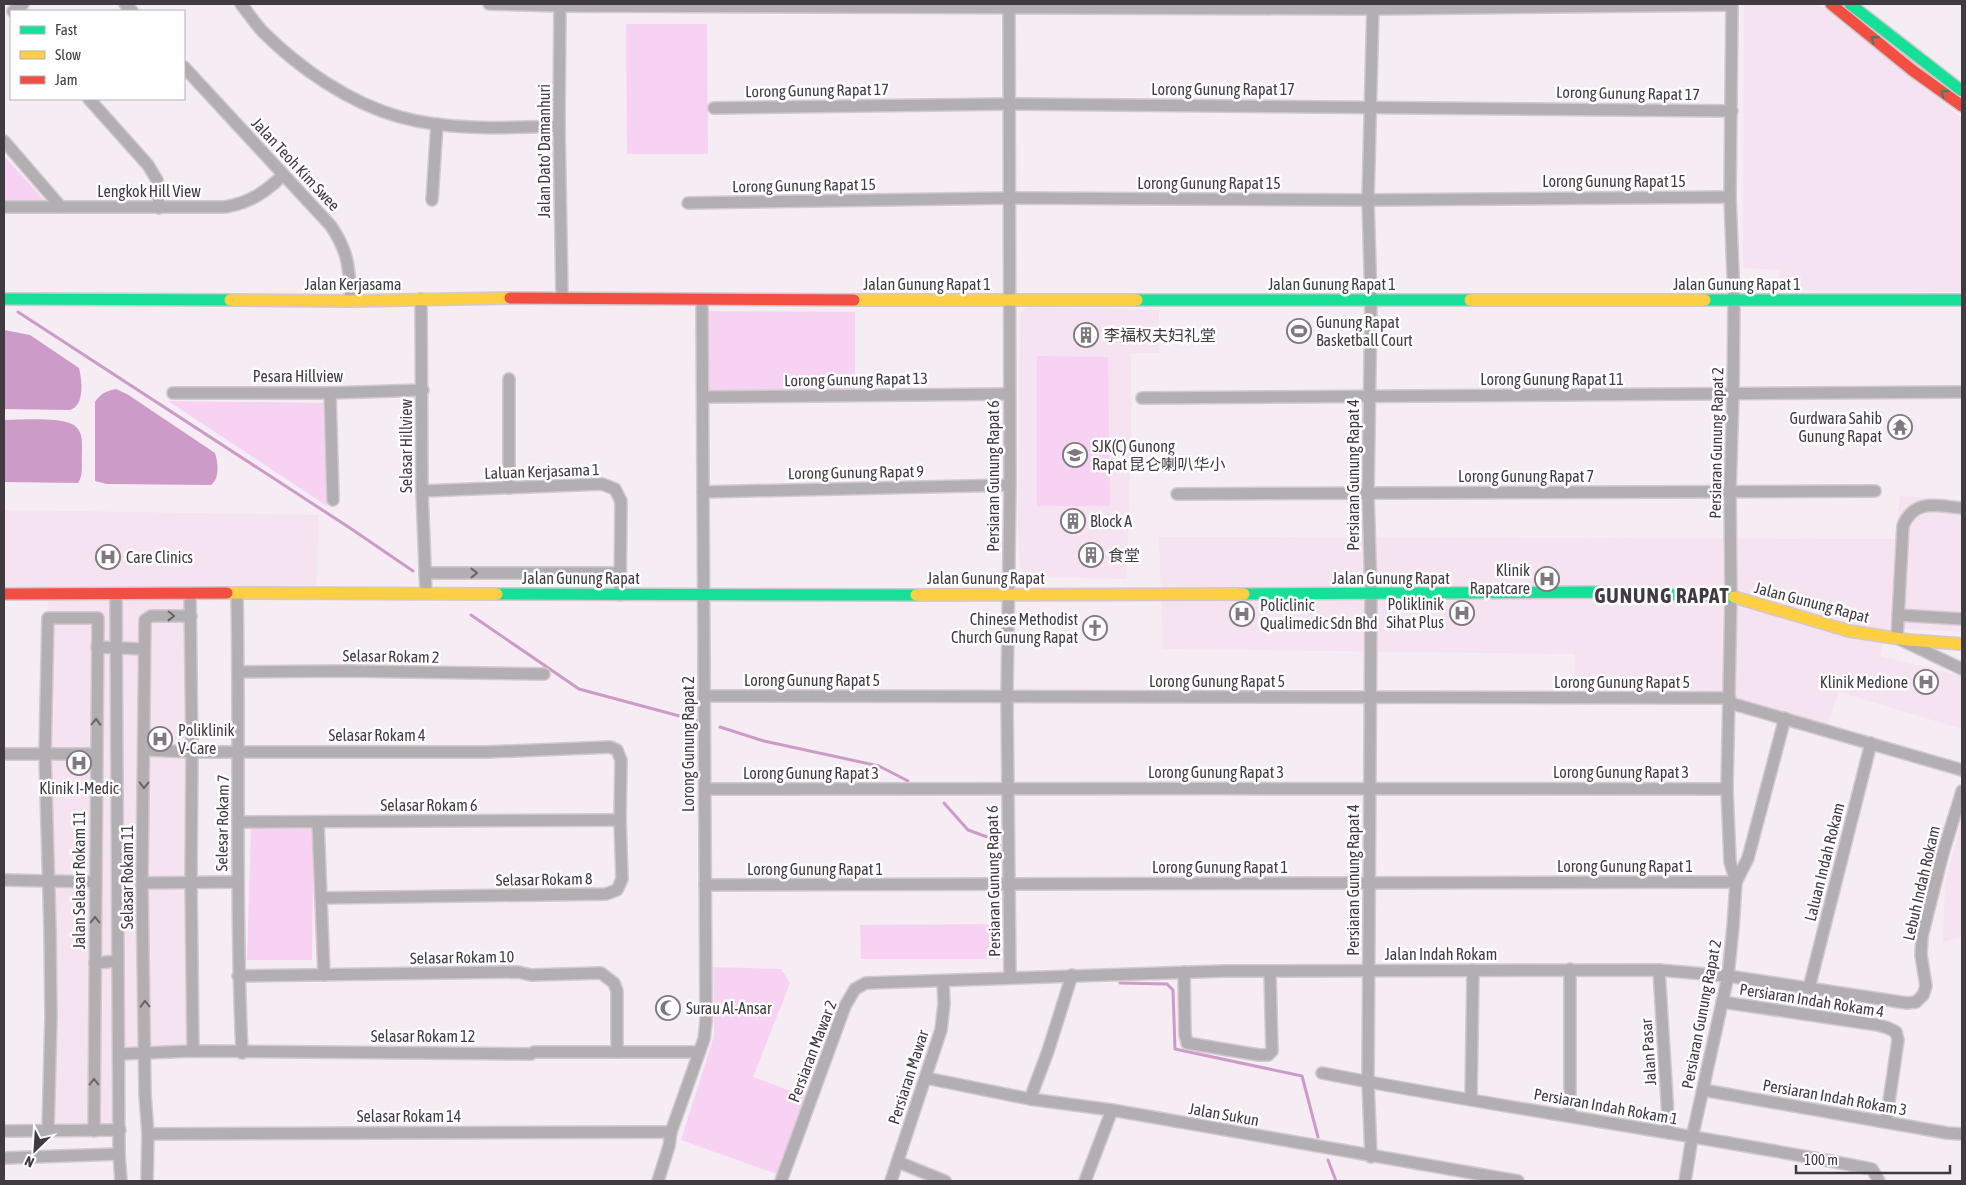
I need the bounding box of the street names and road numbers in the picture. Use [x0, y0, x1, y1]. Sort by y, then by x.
street label: Lorong Gunung Rapat 17 [745, 80, 889, 101]
street label: Lorong Gunung Rapat 17 [1151, 80, 1295, 99]
street label: Lorong Gunung Rapat 17 [1556, 83, 1700, 104]
street label: Jalan Dato' Damanhuri [535, 84, 553, 218]
street label: Jalan Teoh Kim Swee [248, 114, 344, 214]
street label: Lorong Gunung Rapat 15 [1542, 172, 1686, 191]
street label: Lorong Gunung Rapat 15 [1137, 174, 1281, 193]
street label: Lorong Gunung Rapat 15 [732, 175, 876, 196]
street label: Lengkok Hill View [97, 182, 201, 201]
street label: Jalan Kerjasama [305, 275, 401, 294]
street label: Jalan Gunung Rapat 1 [863, 275, 991, 294]
street label: Jalan Gunung Rapat 1 [1268, 275, 1396, 294]
street label: Jalan Gunung Rapat 1 [1673, 275, 1801, 294]
street label: Pesara Hillview [253, 367, 344, 385]
street label: Persiaran Gunung Rapat 2 [1706, 367, 1727, 519]
street label: Lorong Gunung Rapat 13 [784, 369, 928, 390]
street label: Lorong Gunung Rapat 11 [1480, 370, 1624, 389]
street label: Selasar Hillview [397, 399, 415, 493]
street label: Persiaran Gunung Rapat 4 [1344, 399, 1363, 551]
street label: Persiaran Gunung Rapat 6 [984, 400, 1003, 552]
street label: Laluan Kerjasama 1 [484, 460, 600, 483]
street label: Lorong Gunung Rapat 9 [788, 462, 924, 483]
street label: Lorong Gunung Rapat 7 [1458, 467, 1594, 486]
street label: Jalan Gunung Rapat [522, 569, 640, 588]
street label: Jalan Gunung Rapat [927, 569, 1045, 588]
street label: Jalan Gunung Rapat [1332, 569, 1450, 588]
street label: Jalan Gunung Rapat [1753, 578, 1872, 627]
street label: Selasar Rokam 2 [342, 646, 440, 666]
street label: Lorong Gunung Rapat 5 [744, 671, 880, 690]
street label: Lorong Gunung Rapat 5 [1149, 672, 1285, 691]
street label: Lorong Gunung Rapat 5 [1554, 673, 1690, 692]
street label: Lorong Gunung Rapat 2 [679, 676, 698, 812]
street label: Selasar Rokam 4 [329, 726, 425, 744]
street label: Lorong Gunung Rapat 3 [1148, 763, 1284, 782]
street label: Lorong Gunung Rapat 3 [1553, 763, 1689, 782]
street label: Lorong Gunung Rapat 3 [743, 764, 879, 783]
street label: Selesar Rokam 7 [212, 775, 232, 871]
street label: Selasar Rokam 6 [381, 796, 477, 814]
street label: Laluan Indah Rokam [1801, 801, 1847, 923]
street label: Persiaran Gunung Rapat 4 [1344, 804, 1363, 956]
street label: Persiaran Gunung Rapat 6 [983, 805, 1004, 957]
street label: Jalan Selasar Rokam 11 [70, 811, 88, 949]
street label: Lebuh Indah Rokam [1899, 824, 1943, 942]
street label: Selasar Rokam 11 [118, 825, 136, 929]
street label: Lorong Gunung Rapat 1 [1557, 857, 1693, 876]
street label: Lorong Gunung Rapat 1 [1152, 858, 1288, 877]
street label: Lorong Gunung Rapat 1 [747, 860, 883, 879]
street label: Selasar Rokam 8 [495, 869, 593, 889]
street label: Persiaran Gunung Rapat 2 [1678, 938, 1725, 1090]
street label: Jalan Indah Rokam [1385, 945, 1497, 963]
street label: Selasar Rokam 10 [410, 947, 514, 967]
street label: Persiaran Indah Rokam 4 [1738, 980, 1886, 1020]
street label: Persiaran Mawar 2 [784, 998, 840, 1104]
street label: Jalan Pasar [1637, 1018, 1659, 1086]
street label: Selasar Rokam 12 [371, 1027, 475, 1045]
street label: Persiaran Mawar [884, 1027, 932, 1126]
street label: Persiaran Indah Rokam 3 [1761, 1075, 1909, 1119]
street label: Persiaran Indah Rokam 1 [1532, 1084, 1680, 1128]
street label: Jalan Sukun [1187, 1099, 1261, 1129]
street label: Selasar Rokam 14 [357, 1107, 461, 1125]

